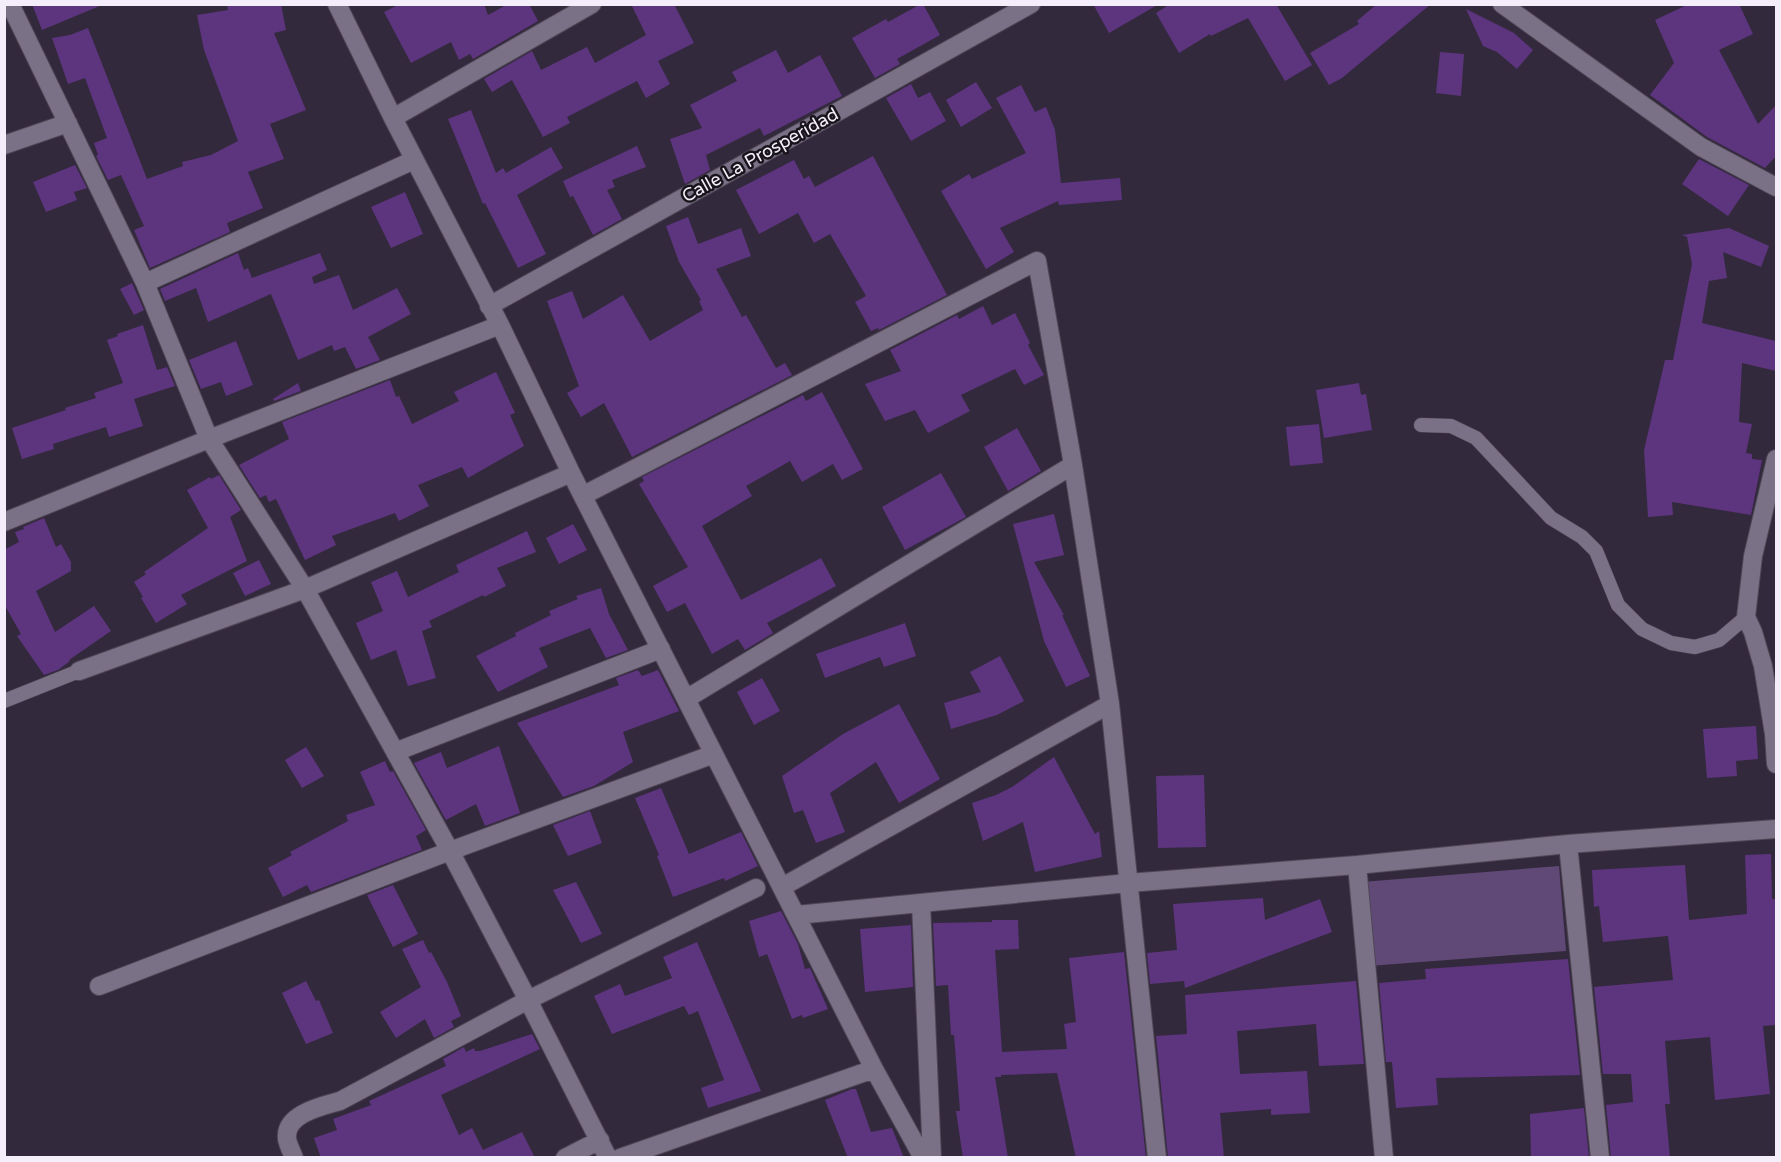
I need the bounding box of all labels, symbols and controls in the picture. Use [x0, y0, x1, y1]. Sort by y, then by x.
street label: Calle La Prosperidad [678, 103, 842, 207]

